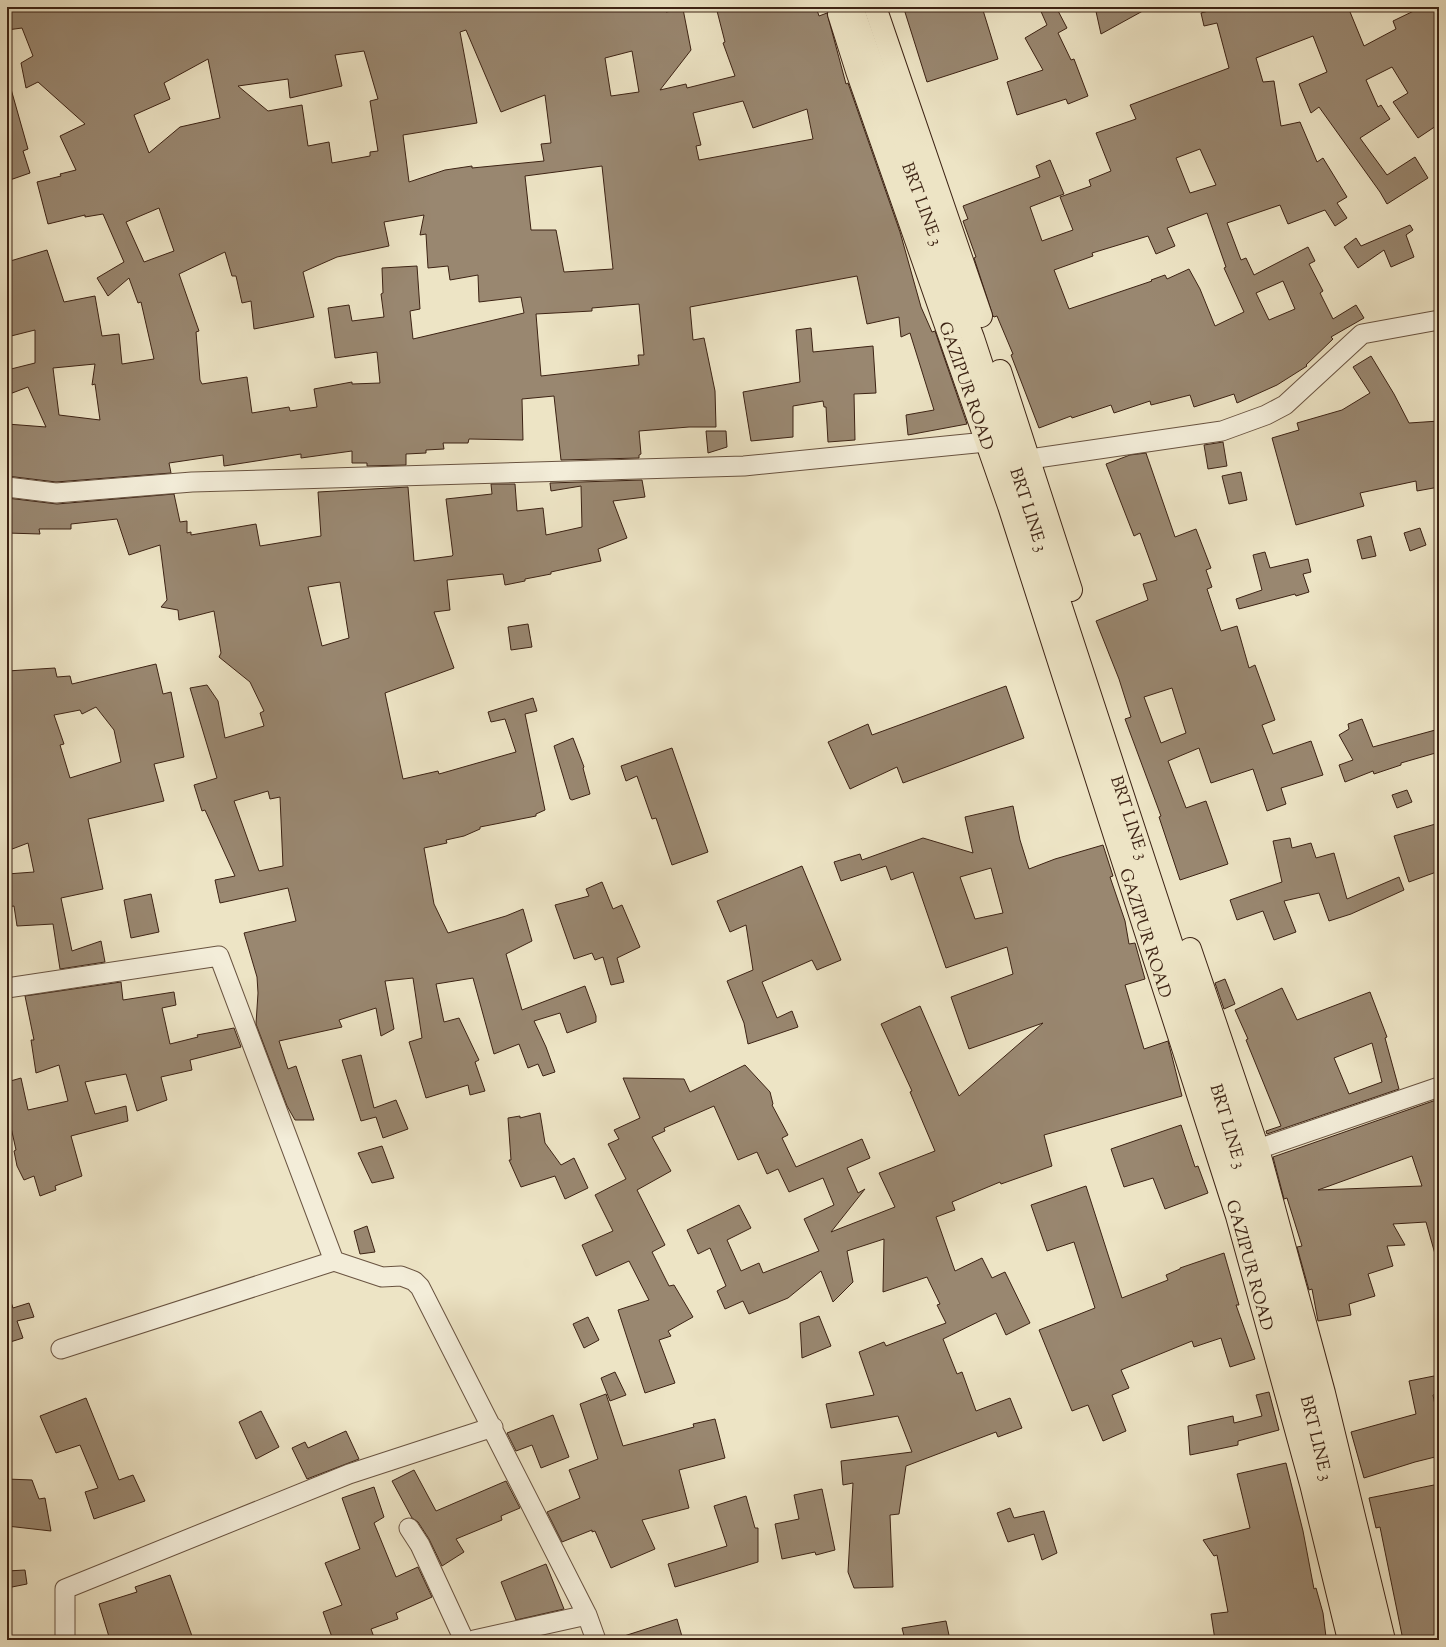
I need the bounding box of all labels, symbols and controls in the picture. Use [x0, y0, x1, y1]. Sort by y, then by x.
street label: BRT LINE 3 [894, 159, 947, 250]
street label: GAZIPUR ROAD [931, 319, 999, 454]
street label: BRT LINE 3 [1002, 465, 1052, 556]
street label: BRT LINE 3 [1103, 773, 1153, 863]
street label: GAZIPUR ROAD [1112, 866, 1176, 1001]
street label: BRT LINE 3 [1203, 1081, 1251, 1172]
street label: GAZIPUR ROAD [1219, 1197, 1278, 1334]
street label: BRT LINE 3 [1293, 1393, 1337, 1484]

